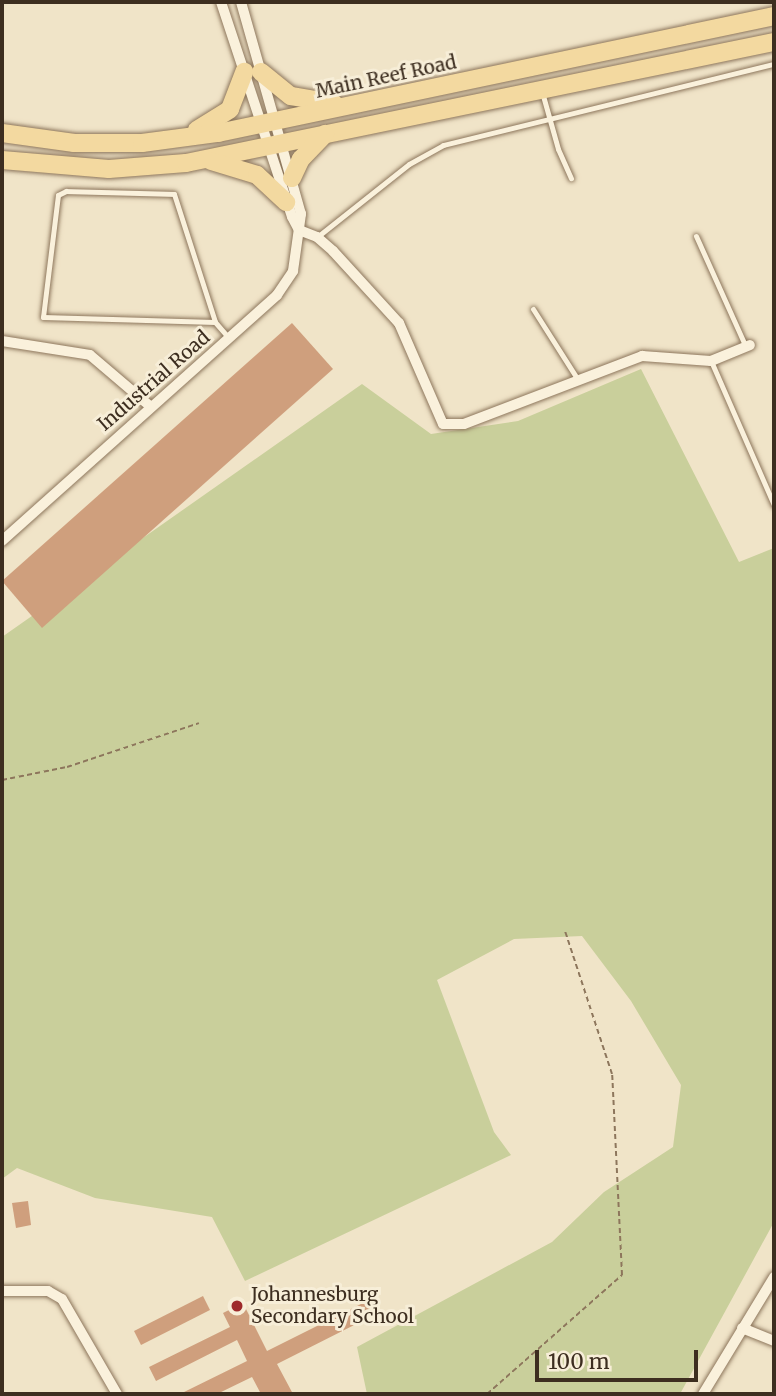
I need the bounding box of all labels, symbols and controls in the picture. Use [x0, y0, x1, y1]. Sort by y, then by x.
street label: Main Reef Road [314, 51, 458, 103]
street label: Industrial Road [93, 326, 215, 436]
place label: Johannesburg Secondary School [251, 1284, 414, 1328]
marker: Johannesburg Secondary School [229, 1298, 245, 1314]
scale bar [538, 1336, 701, 1380]
text: 100 m [548, 1348, 610, 1375]

